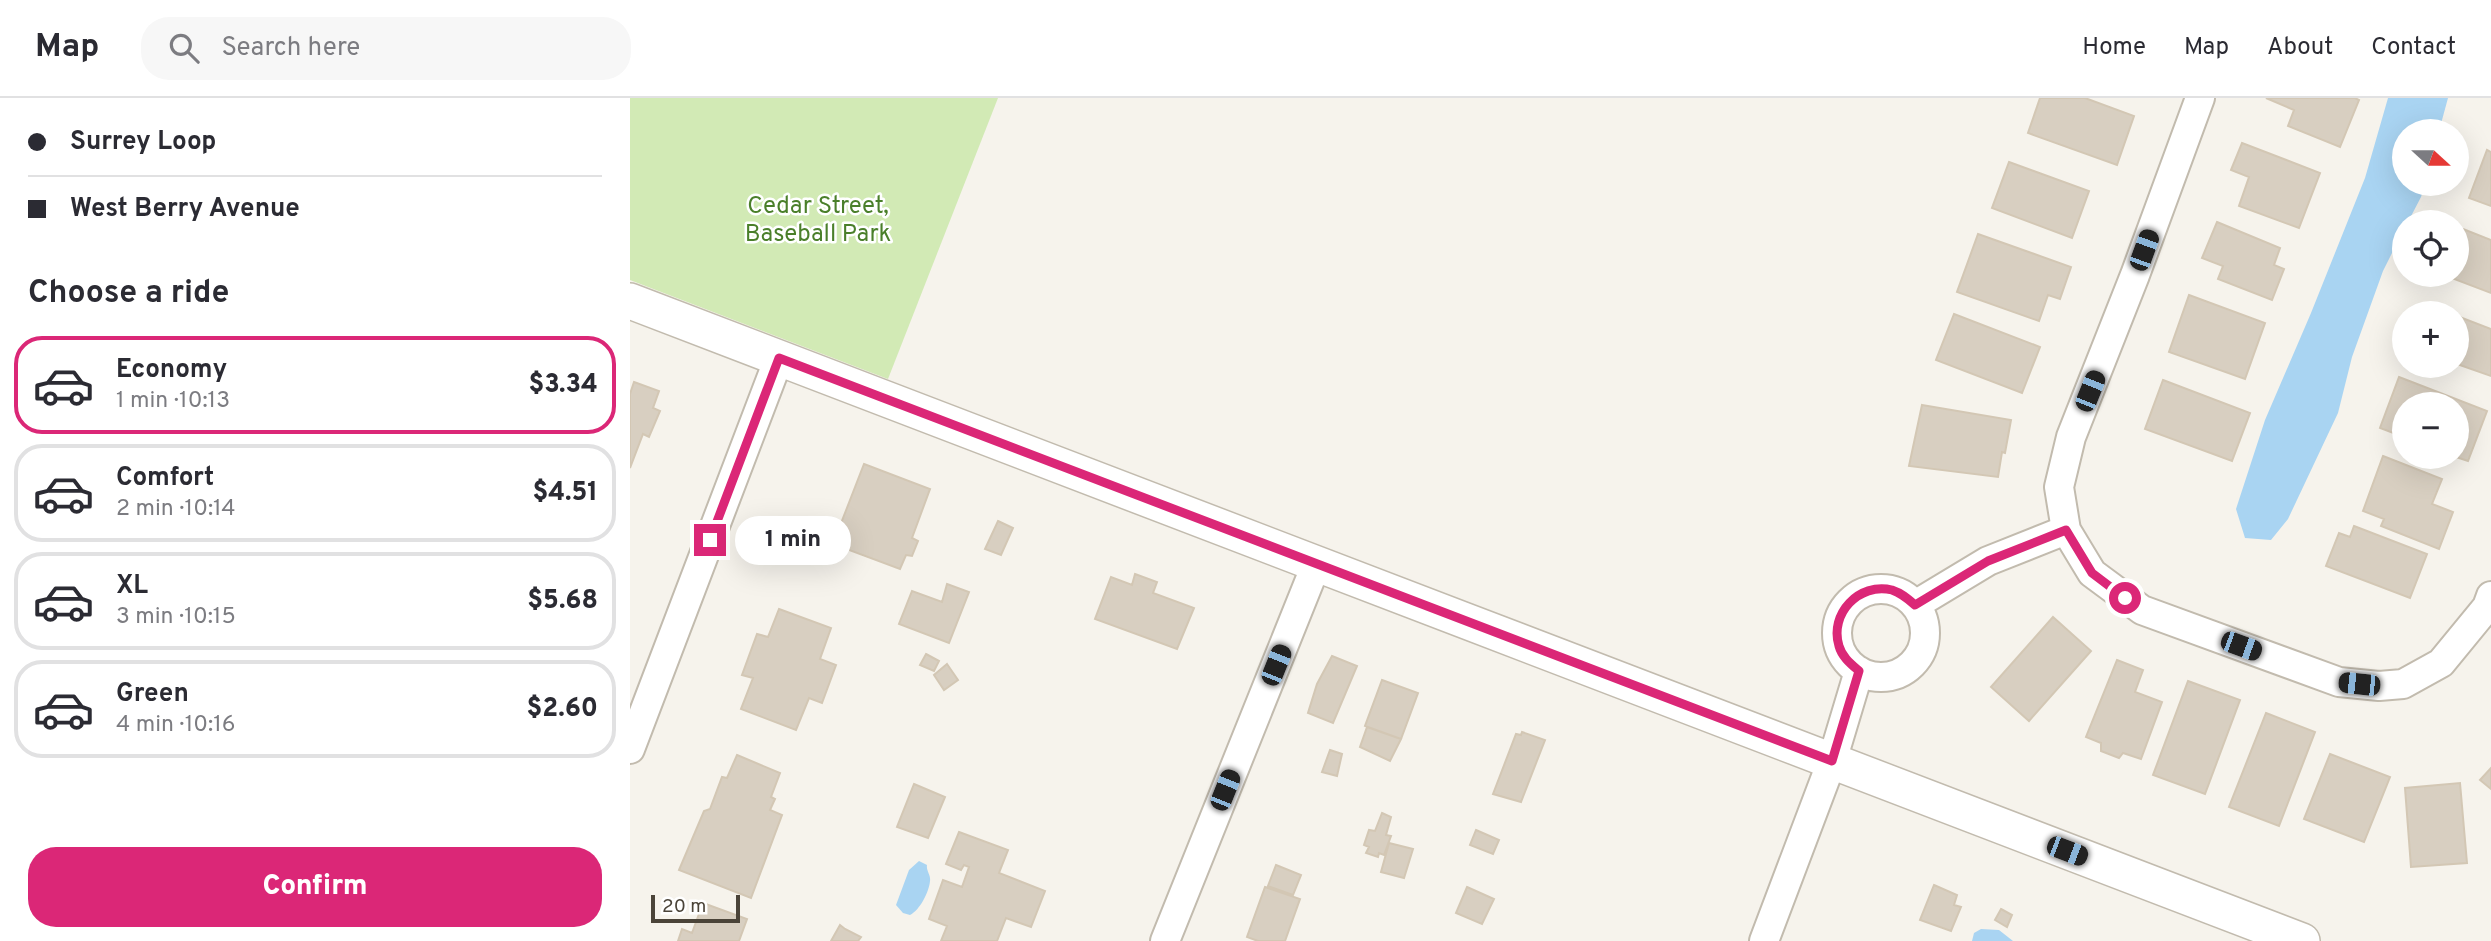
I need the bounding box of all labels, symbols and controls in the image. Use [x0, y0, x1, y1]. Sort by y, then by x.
search box [141, 17, 631, 80]
text: Map [35, 27, 99, 69]
icon: search [165, 29, 203, 67]
text: Search here [221, 32, 360, 65]
text: Home [2082, 33, 2146, 63]
text: Map [2184, 33, 2229, 63]
text: About [2267, 33, 2333, 63]
text: Contact [2371, 33, 2456, 63]
north arrow [2392, 119, 2469, 196]
map controls [2392, 119, 2469, 469]
text: Surrey Loop [70, 126, 216, 159]
park label: Cedar Street, Baseball Park [745, 192, 891, 250]
text: West Berry Avenue [70, 193, 300, 226]
button: locate [2392, 210, 2469, 287]
car [2127, 227, 2162, 273]
text: Choose a ride [28, 274, 229, 314]
button: + [2392, 301, 2469, 378]
icon: car [32, 354, 95, 417]
text: Economy [116, 354, 227, 387]
car [2073, 368, 2108, 414]
text: $3.34 [528, 369, 598, 402]
text: 1 min · 10:13 [116, 387, 230, 416]
button: − [2392, 392, 2469, 469]
icon: car [32, 462, 95, 525]
text: Comfort [116, 462, 214, 495]
text: $4.51 [532, 477, 598, 510]
text: 2 min · 10:14 [116, 495, 235, 524]
callout: 1 min [734, 516, 850, 564]
route end [694, 524, 726, 556]
text: 1 min [765, 526, 821, 555]
icon: car [32, 570, 95, 633]
text: XL [116, 570, 148, 603]
route start [2109, 582, 2141, 614]
text: $5.68 [527, 585, 598, 618]
text: 3 min · 10:15 [116, 603, 236, 632]
car [2218, 629, 2265, 663]
car [1259, 642, 1294, 688]
car [2338, 671, 2381, 697]
icon: car [32, 678, 95, 741]
text: Green [116, 678, 189, 711]
text: $2.60 [526, 693, 598, 726]
text: 4 min · 10:16 [116, 711, 236, 740]
car [1208, 767, 1243, 813]
car [2044, 834, 2091, 868]
button: Confirm [28, 847, 602, 927]
scale bar [651, 892, 740, 924]
text: 20 m [662, 895, 706, 919]

